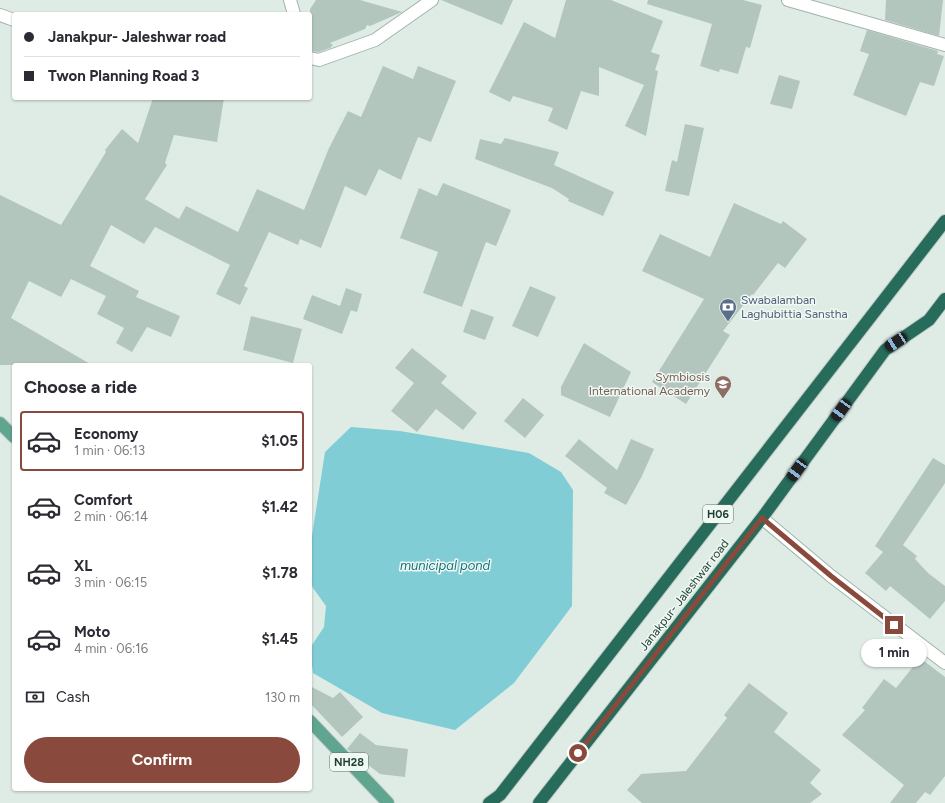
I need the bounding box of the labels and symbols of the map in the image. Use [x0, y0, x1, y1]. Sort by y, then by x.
place label: Swabalamban Laghubittia Sanstha [741, 293, 848, 321]
bank icon: Swabalamban Laghubittia Sanstha [718, 297, 738, 322]
car [883, 330, 909, 354]
place label: Symbiosis International Academy [589, 370, 711, 398]
school or university icon: Symbiosis International Academy [713, 374, 733, 399]
car [829, 397, 853, 423]
car [785, 457, 809, 483]
road number: H06 [703, 505, 733, 523]
street label: Janakpur- Jaleshwar road [636, 537, 732, 653]
water label: municipal pond [400, 558, 490, 573]
route end [885, 616, 903, 634]
callout: 1 min [861, 639, 927, 667]
route start [569, 744, 587, 762]
road number: NH28 [330, 753, 368, 771]

